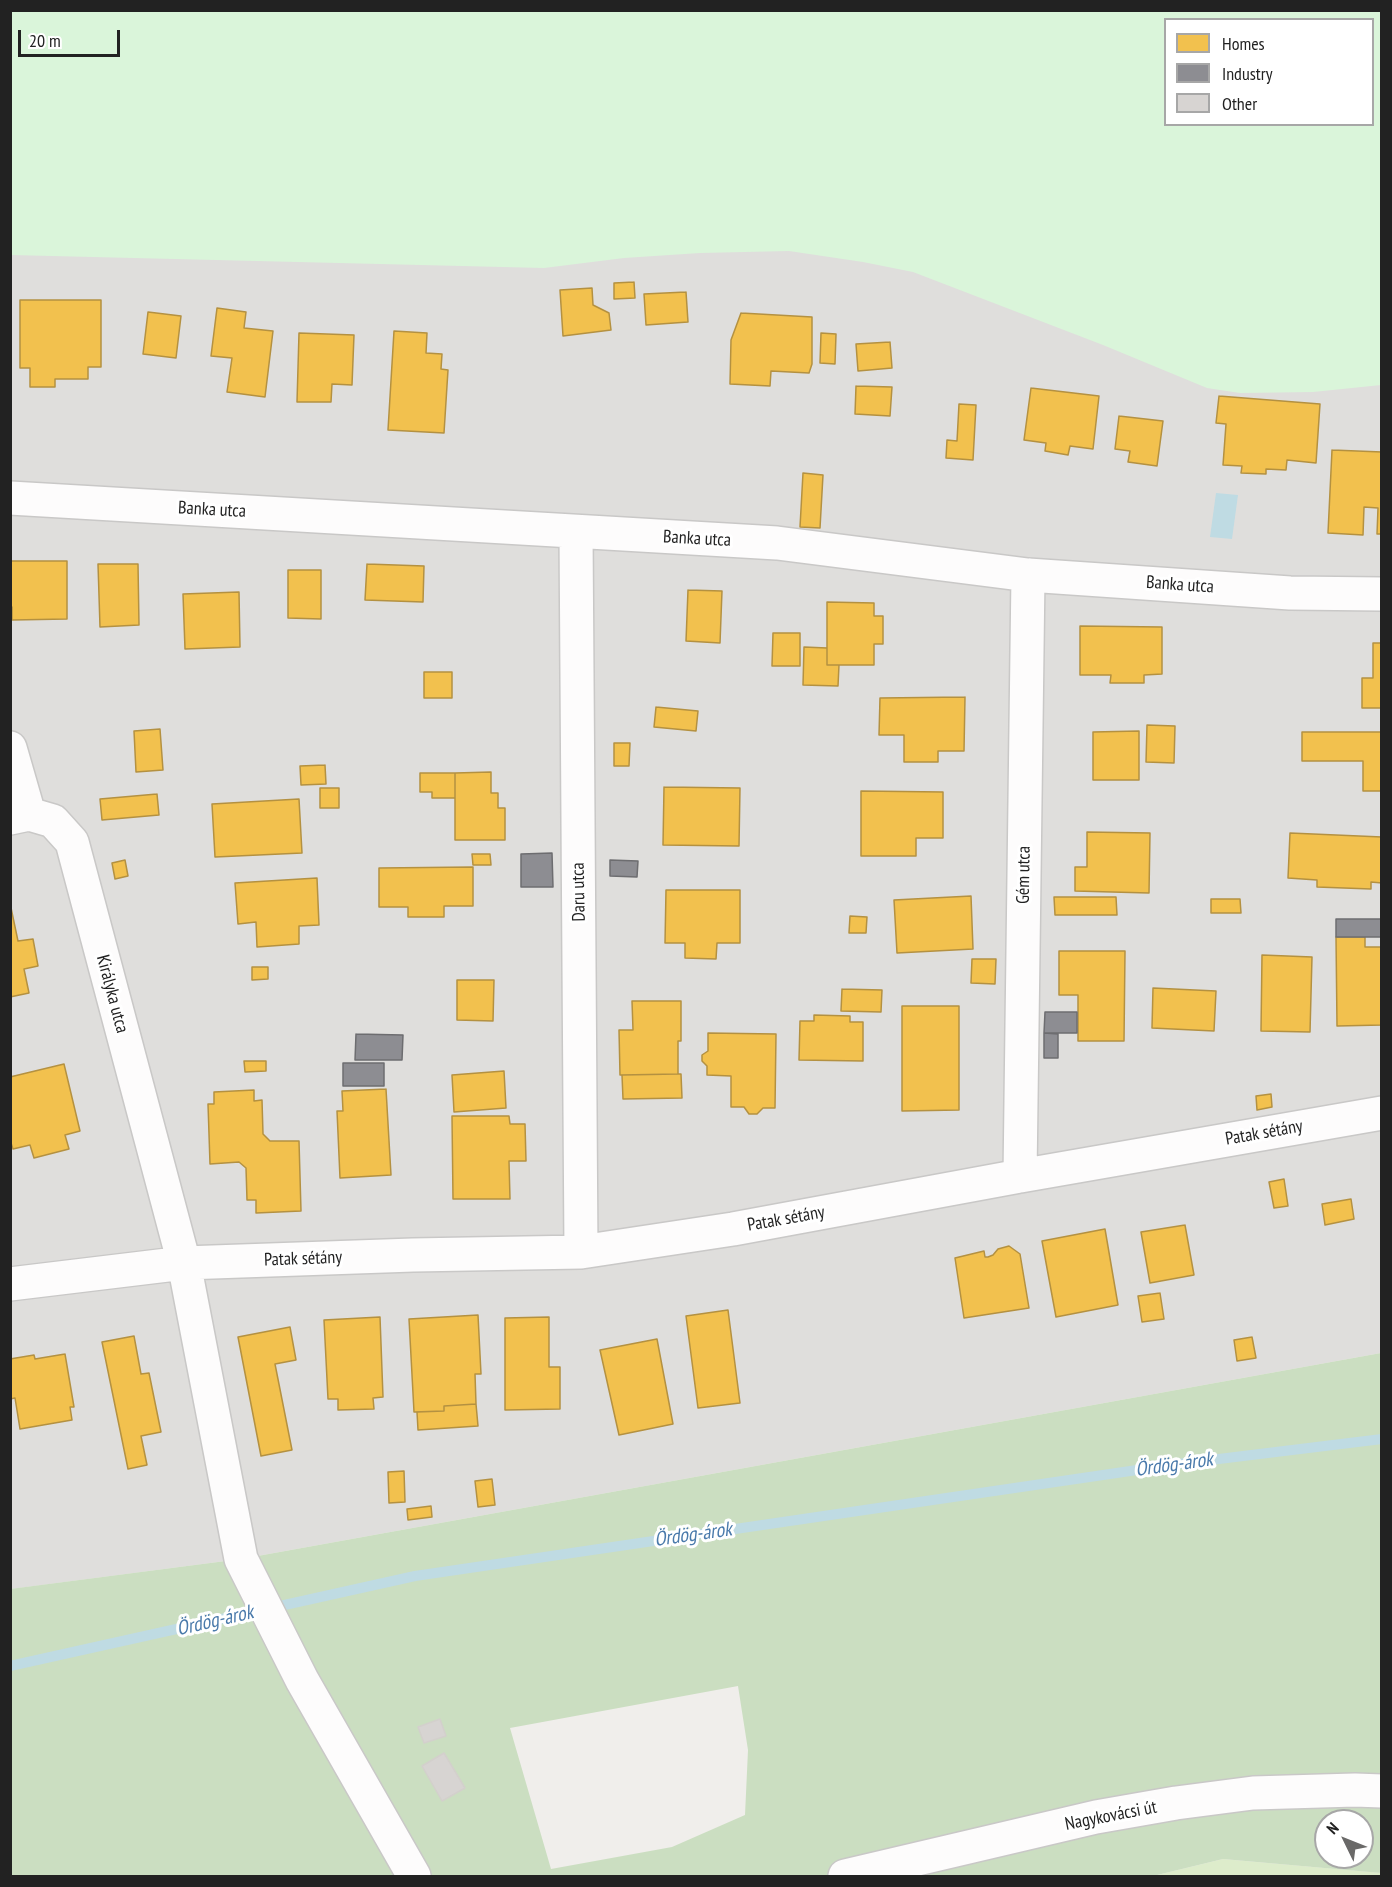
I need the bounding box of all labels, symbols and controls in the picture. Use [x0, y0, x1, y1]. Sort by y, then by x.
scale bar [21, 18, 123, 56]
legend [1164, 18, 1374, 126]
text: 20 m [29, 29, 61, 52]
text: Homes [1222, 32, 1265, 55]
text: Industry [1222, 62, 1272, 85]
text: Other [1222, 92, 1257, 115]
street label: Banka utca [178, 497, 246, 523]
street label: Banka utca [663, 526, 731, 552]
street label: Banka utca [1145, 572, 1215, 598]
street label: Gém utca [1013, 846, 1035, 904]
street label: Daru utca [568, 862, 590, 922]
street label: Királyka utca [91, 953, 133, 1035]
street label: Patak sétány [1224, 1116, 1304, 1150]
street label: Patak sétány [746, 1202, 826, 1236]
street label: Patak sétány [264, 1247, 342, 1271]
water label: Ördög-árok [1134, 1448, 1214, 1482]
water label: Ördög-árok [653, 1518, 733, 1552]
water label: Ördög-árok [174, 1601, 256, 1641]
street label: Nagykovácsi út [1063, 1797, 1159, 1835]
north arrow [1314, 1809, 1374, 1869]
text: N [1322, 1818, 1343, 1838]

